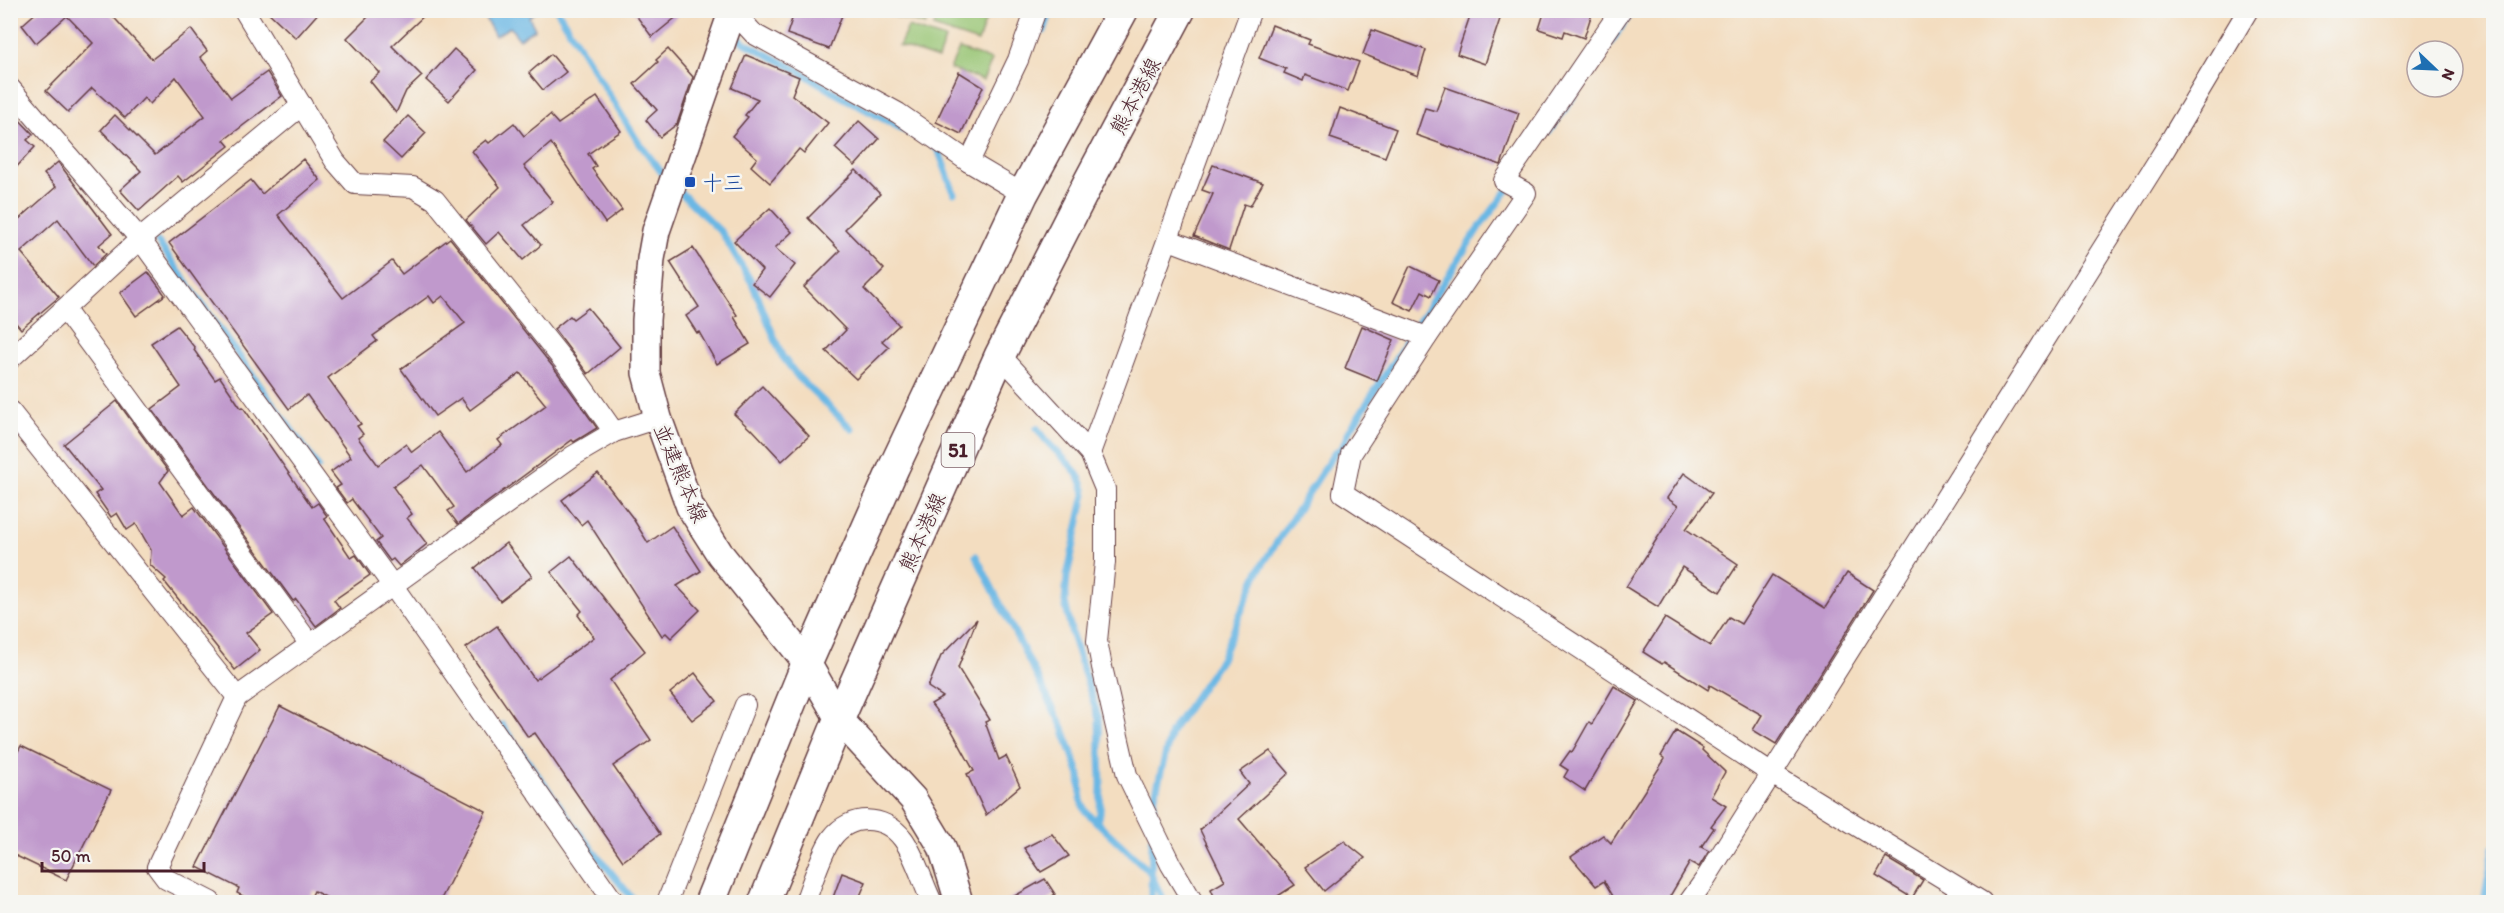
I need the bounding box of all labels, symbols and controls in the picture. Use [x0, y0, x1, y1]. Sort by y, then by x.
north arrow [2405, 39, 2465, 99]
street label: 熊本港線 [1104, 53, 1166, 139]
text: N [2437, 66, 2459, 83]
place label: 十三 [702, 170, 744, 195]
marker: 十三 [683, 175, 697, 189]
street label: 並建熊本線 [649, 420, 713, 526]
road number: 51 [942, 433, 974, 467]
street label: 熊本港線 [893, 489, 951, 575]
scale bar [42, 835, 204, 873]
text: 50 m [51, 845, 91, 867]

